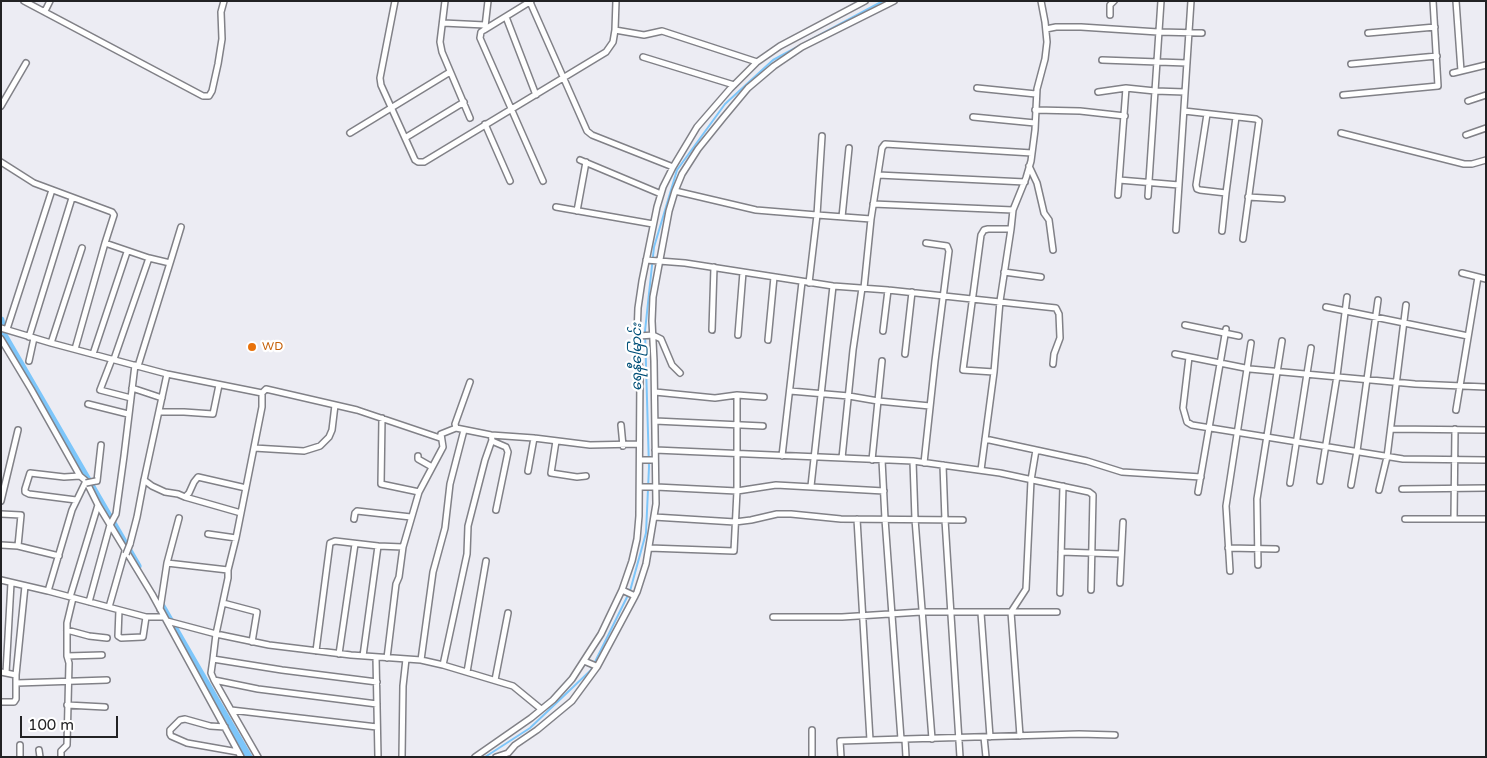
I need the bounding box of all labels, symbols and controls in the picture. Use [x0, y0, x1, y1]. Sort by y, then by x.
water label: ရေနီမြောင်း [629, 323, 645, 391]
place label: WD [262, 340, 283, 354]
marker: WD [246, 341, 258, 353]
scale bar [22, 706, 120, 738]
text: 100 m [28, 716, 74, 734]

